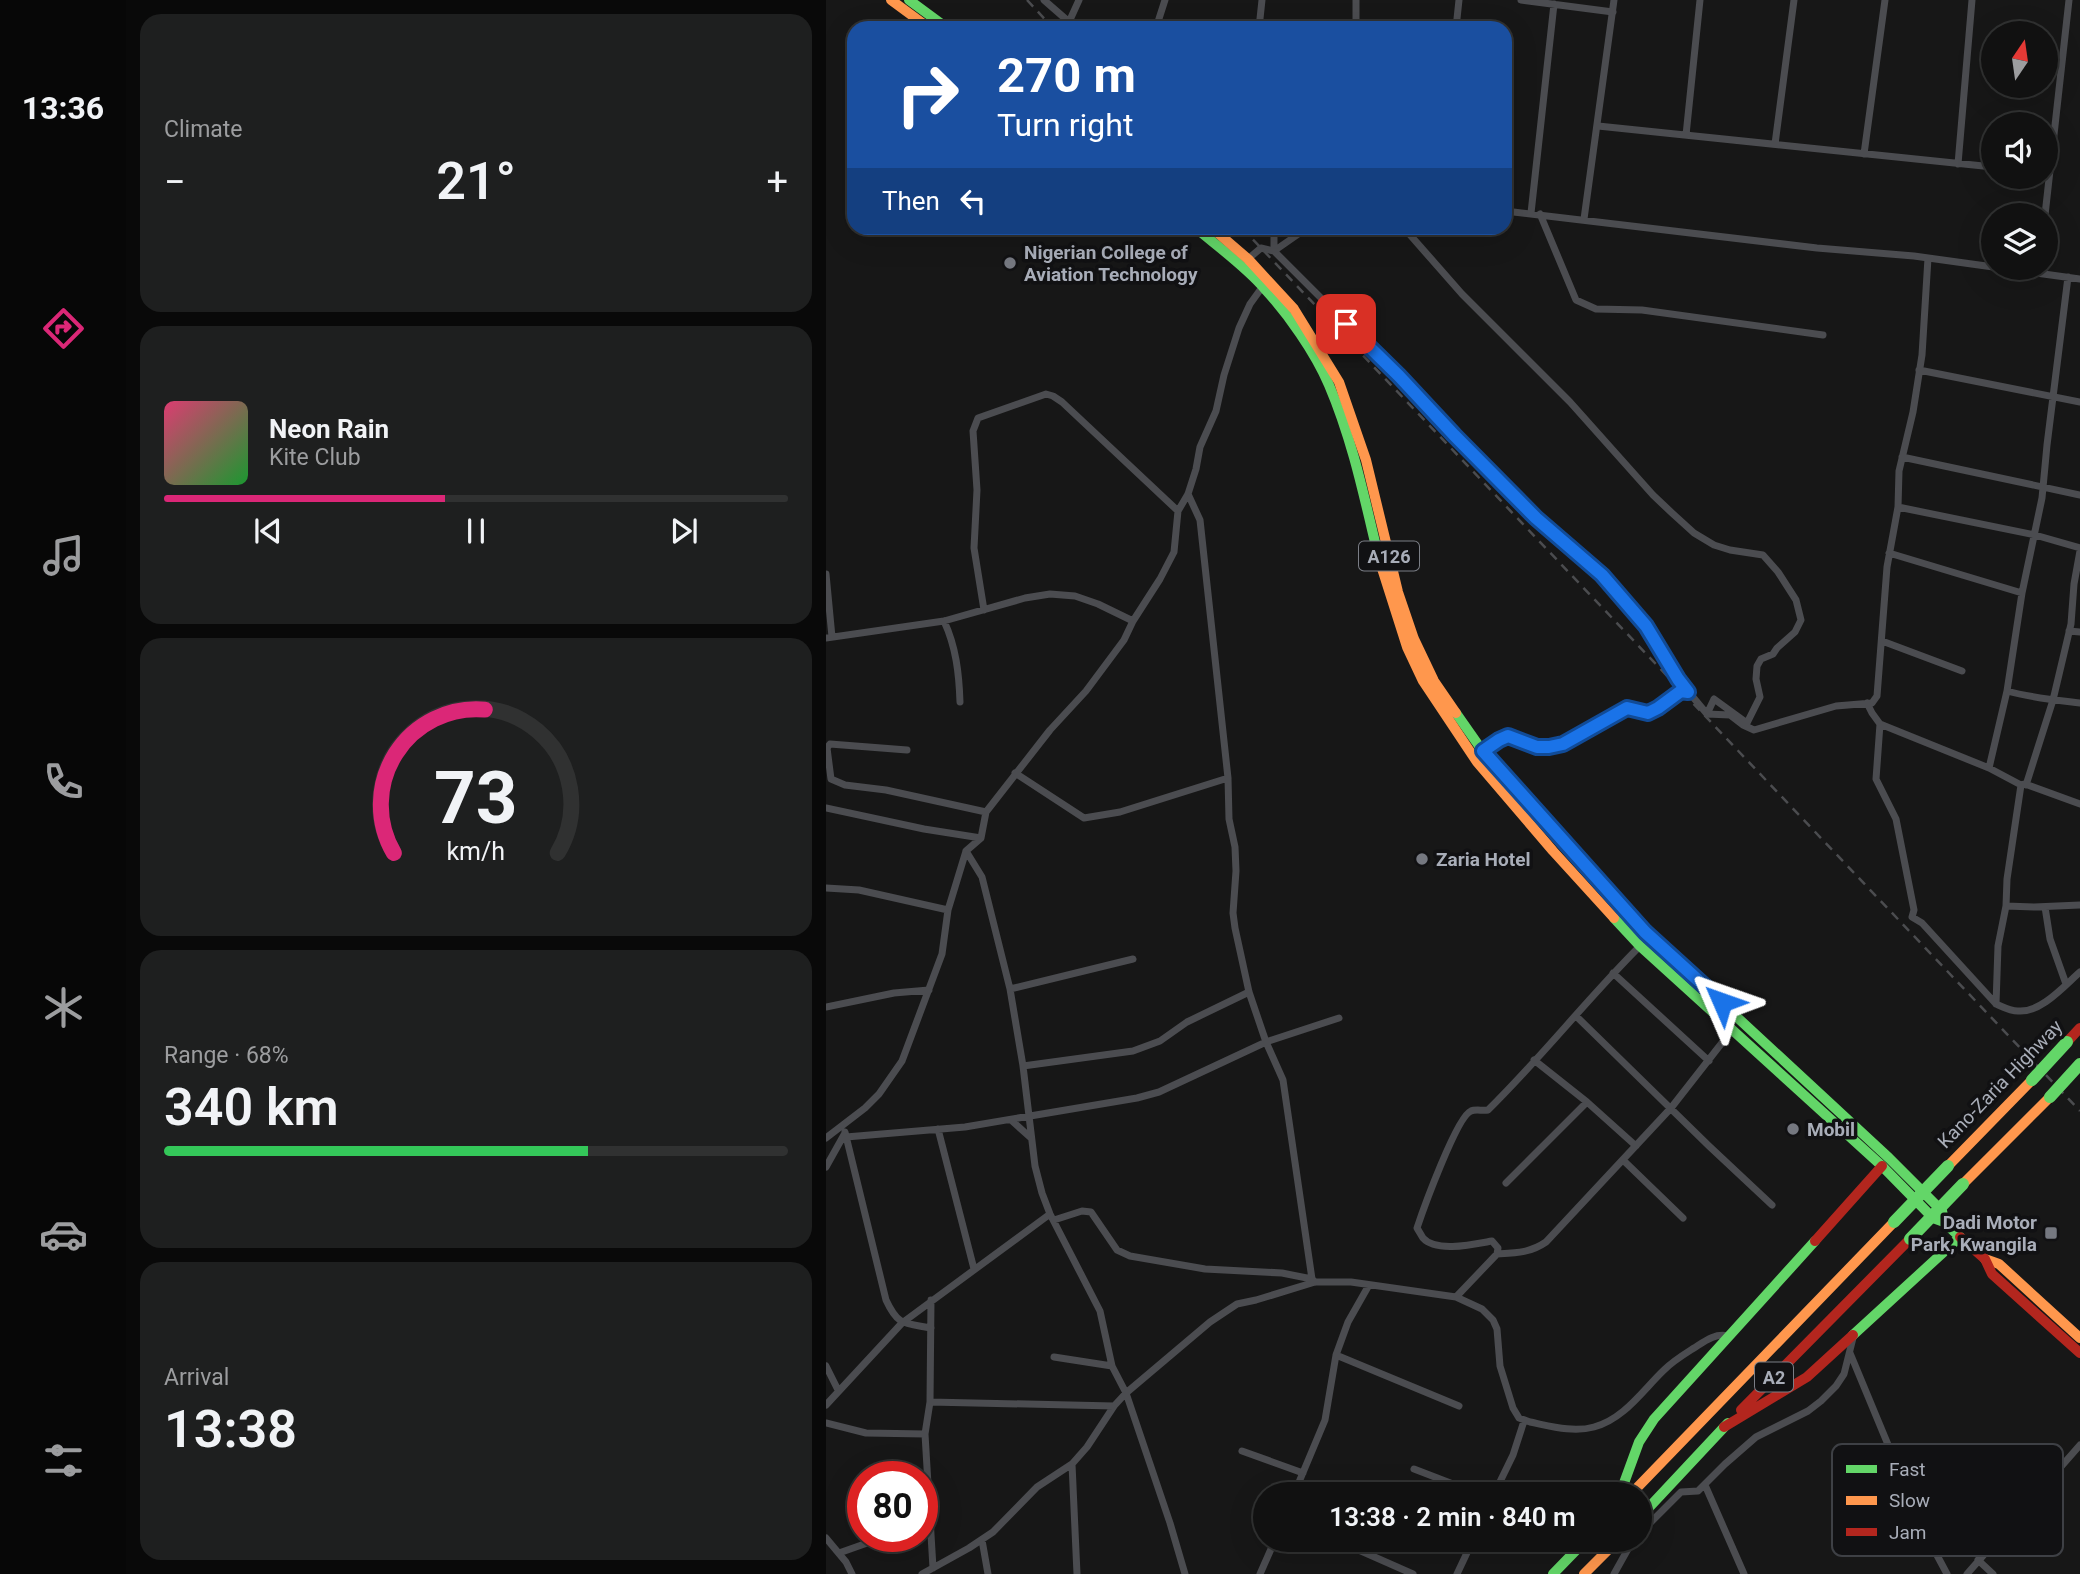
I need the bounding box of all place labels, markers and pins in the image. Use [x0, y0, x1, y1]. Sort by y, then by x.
place label: Nigerian College of Aviation Technology [1024, 241, 1198, 286]
marker: Nigerian College of Aviation Technology [1002, 255, 1018, 271]
pin [1316, 294, 1376, 354]
place label: Zaria Hotel [1436, 848, 1530, 871]
marker: Zaria Hotel [1414, 851, 1430, 867]
place label: Mobil [1807, 1118, 1855, 1141]
marker: Mobil [1785, 1121, 1801, 1137]
place label: Dadi Motor Park, Kwangila [1911, 1211, 2037, 1256]
marker: Dadi Motor Park, Kwangila [2043, 1225, 2059, 1241]

